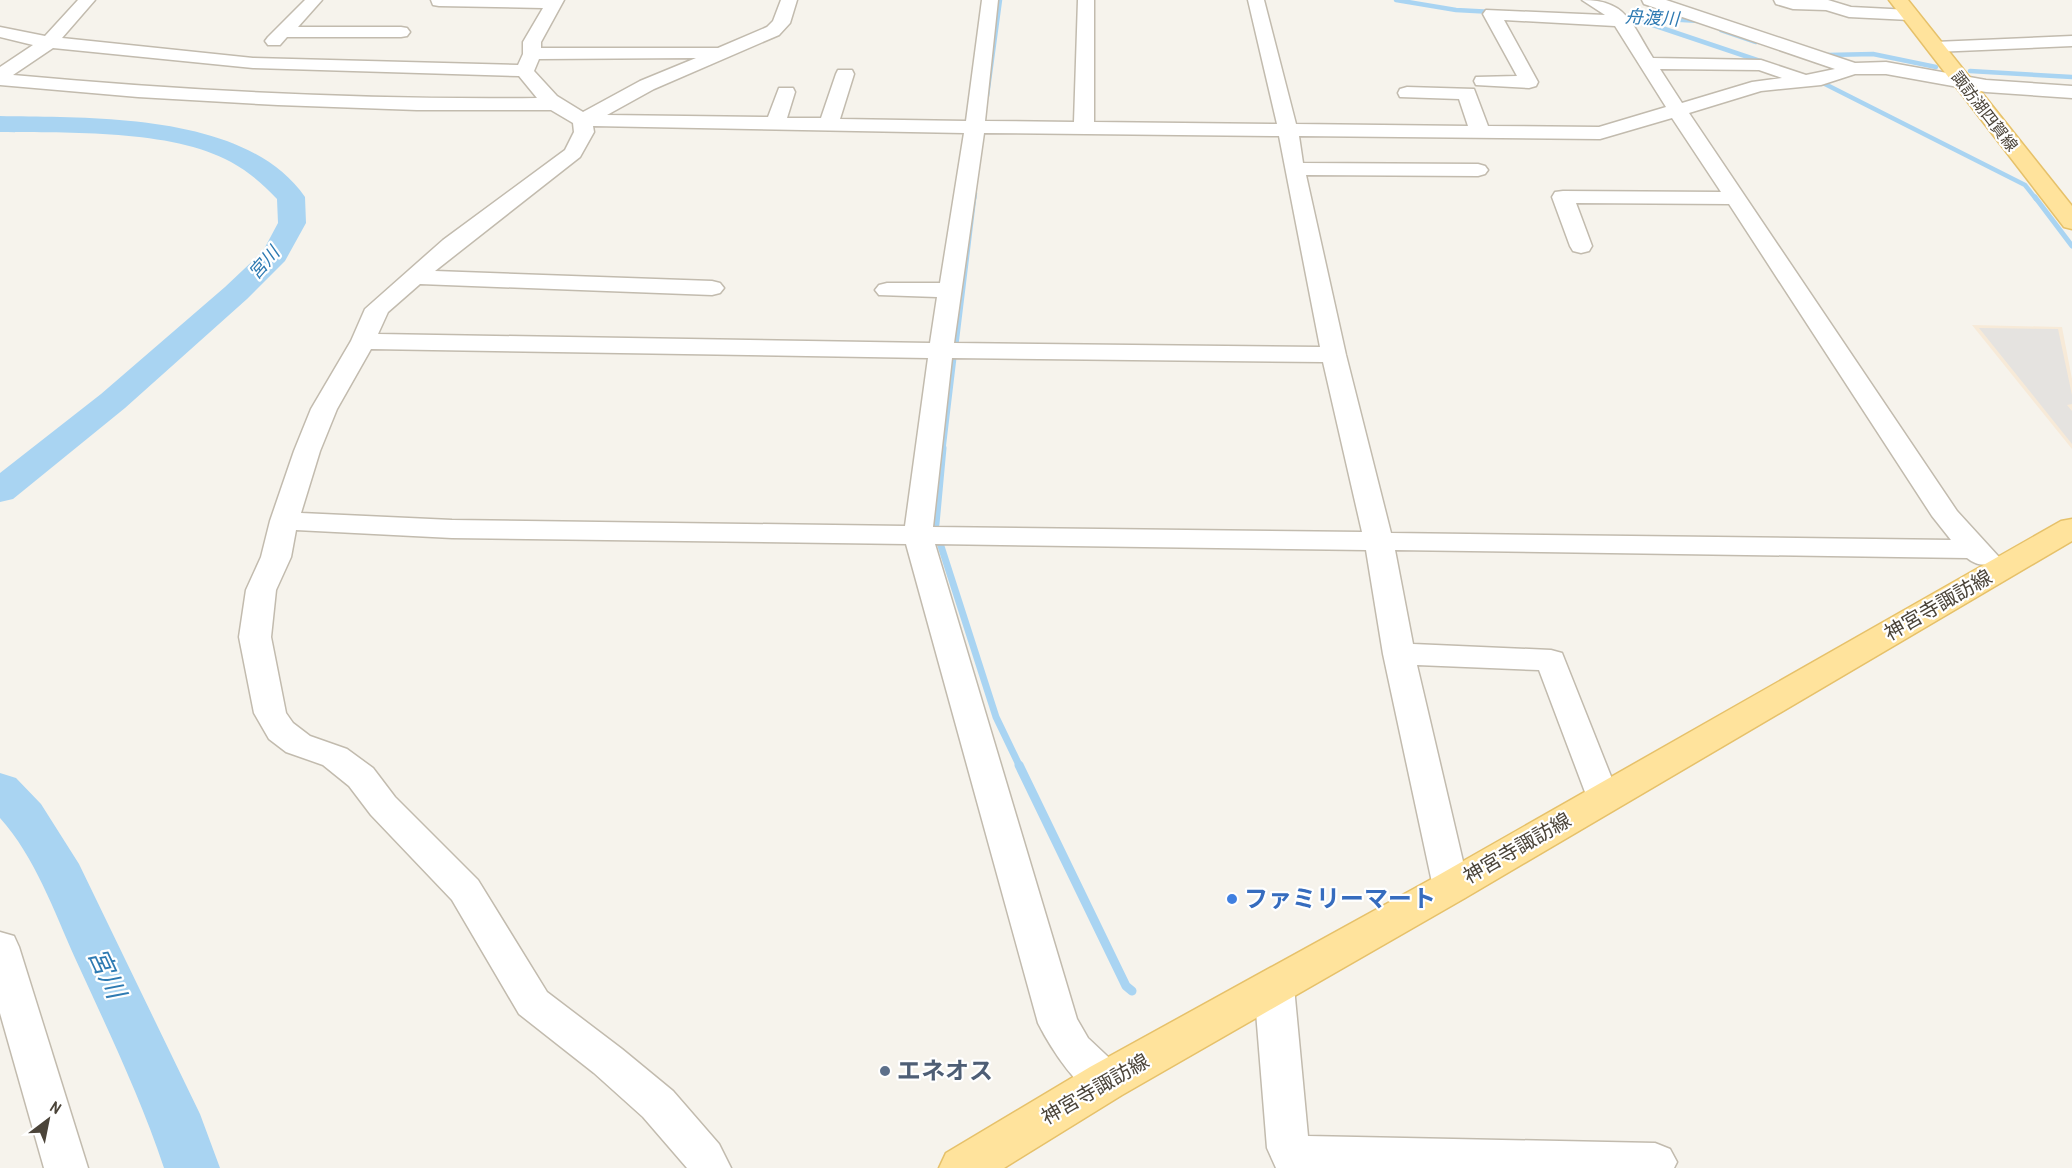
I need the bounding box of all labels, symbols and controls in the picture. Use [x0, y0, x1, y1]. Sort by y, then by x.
water label: 舟渡川 [1624, 4, 1682, 32]
street label: 諏訪湖四賀線 [1947, 66, 2023, 156]
water label: 宮川 [242, 239, 286, 284]
street label: 神宮寺諏訪線 [1879, 563, 1996, 646]
street label: 神宮寺諏訪線 [1458, 806, 1575, 889]
place label: ファミリーマート [1244, 882, 1436, 914]
marker: ファミリーマート [1225, 892, 1239, 906]
water label: 宮川 [81, 942, 136, 1006]
street label: 神宮寺諏訪線 [1036, 1047, 1153, 1130]
place label: エネオス [897, 1054, 993, 1086]
marker: エネオス [878, 1064, 892, 1078]
north arrow [18, 1090, 78, 1150]
text: N [46, 1095, 66, 1119]

